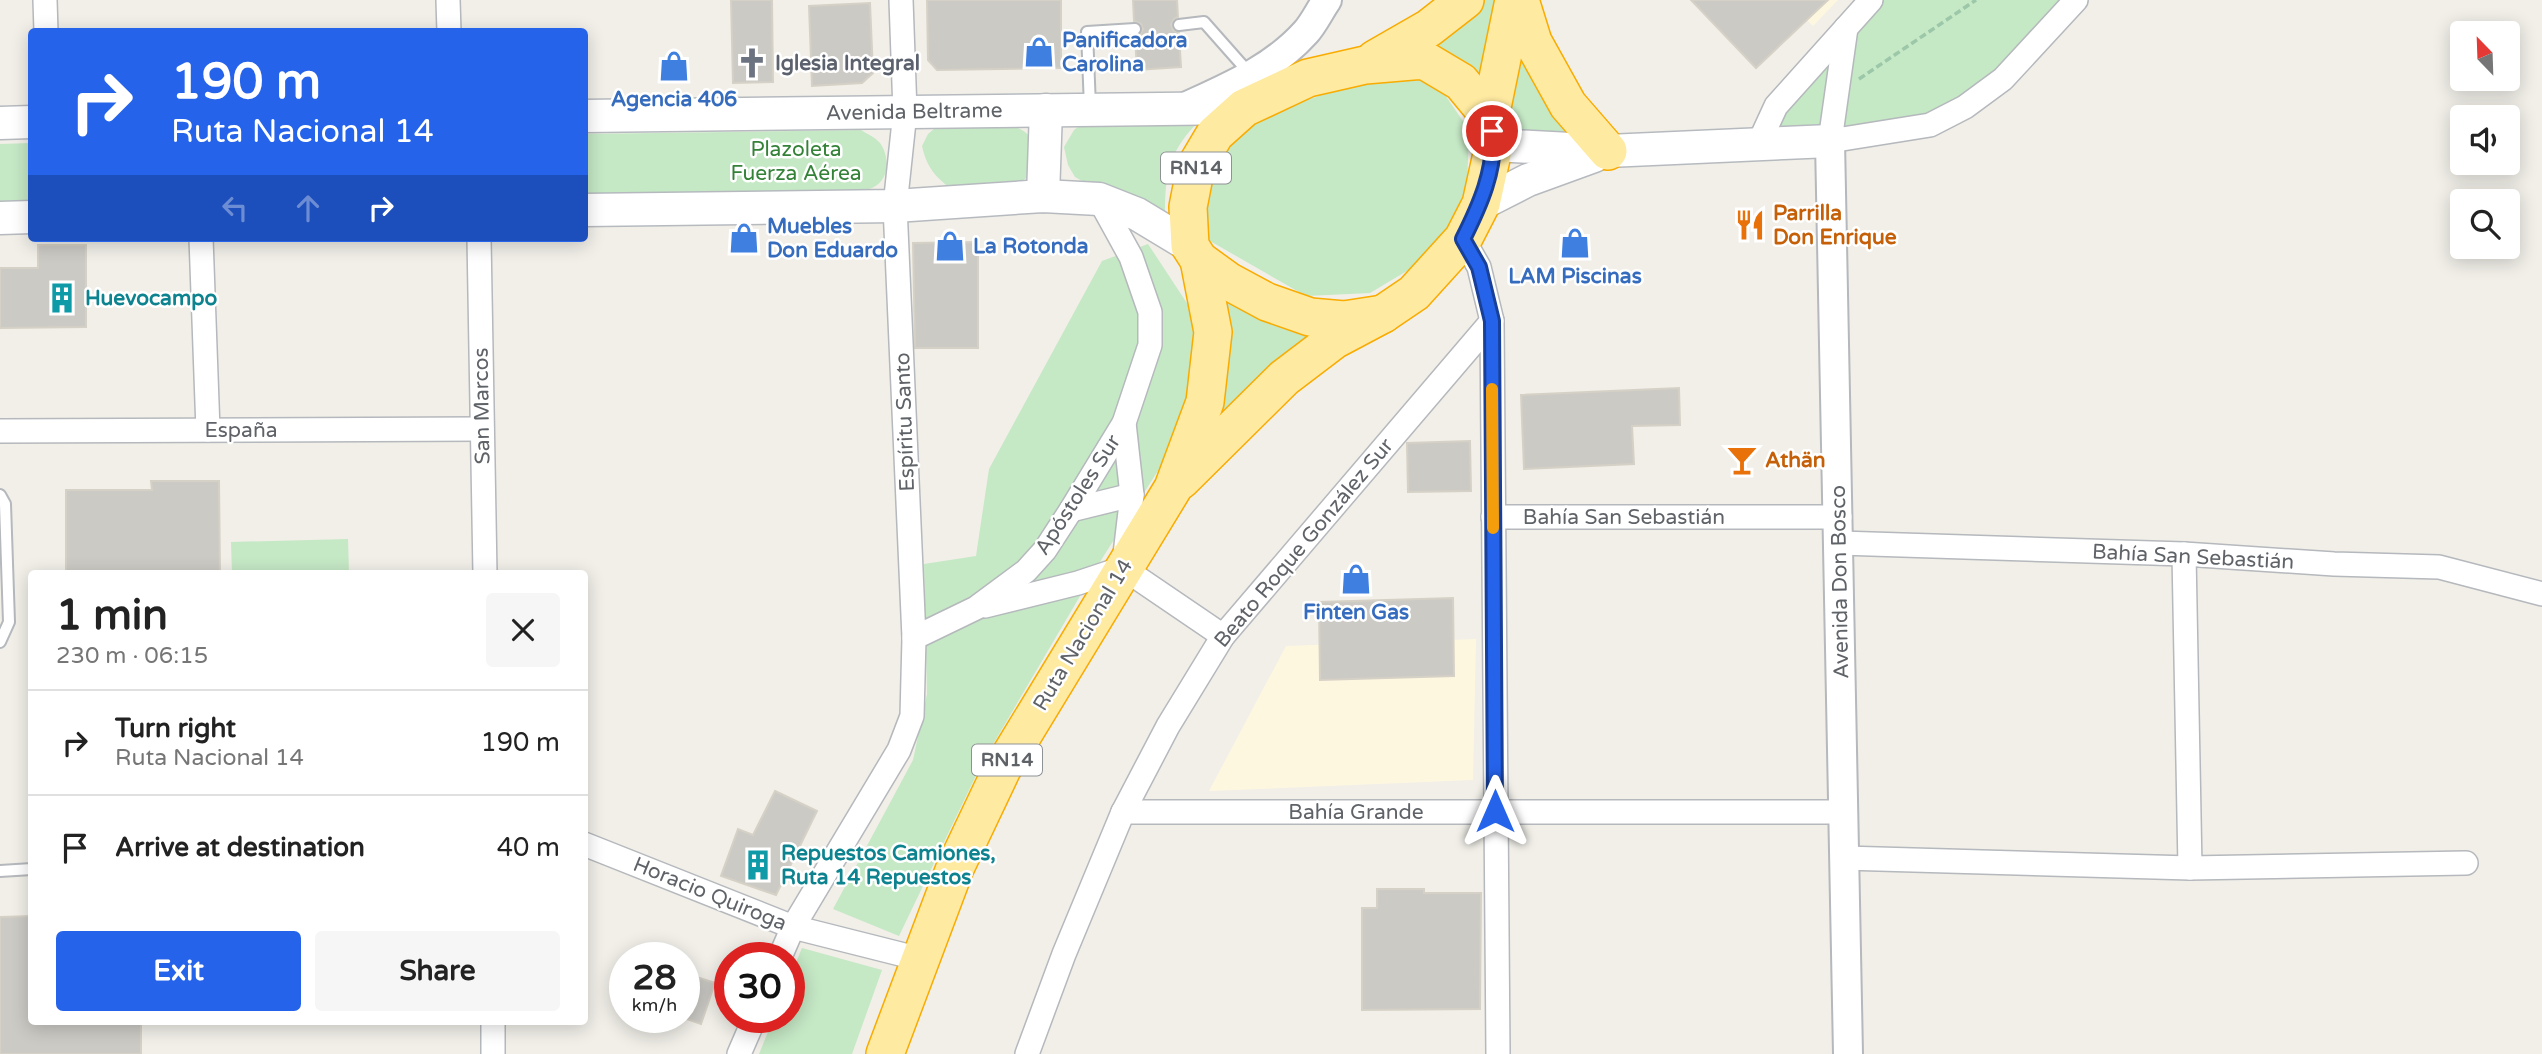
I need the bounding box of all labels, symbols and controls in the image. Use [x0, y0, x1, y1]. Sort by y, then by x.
north arrow [2450, 21, 2520, 91]
map controls [2450, 21, 2520, 259]
place label: Panificadora Carolina [1062, 28, 1188, 77]
shop icon: Panificadora Carolina [1022, 35, 1056, 69]
church icon: Iglesia Integral [735, 46, 769, 80]
shop icon: Agencia 406 [657, 49, 691, 83]
place label: Iglesia Integral [775, 51, 920, 76]
text: 190 m [171, 53, 321, 112]
icon: right [56, 56, 147, 147]
place label: Agencia 406 [611, 87, 737, 112]
street label: Avenida Beltrame [825, 98, 1003, 126]
pin [1462, 101, 1522, 161]
button: sound [2450, 105, 2520, 175]
icon: arrive [1473, 112, 1511, 150]
text: Ruta Nacional 14 [171, 113, 434, 151]
park label: Plazoleta Fuerza Aérea [730, 137, 862, 186]
road number: RN14 [1161, 152, 1231, 184]
icon: left [216, 189, 254, 227]
icon: ahead [289, 189, 327, 227]
icon: right [362, 189, 400, 227]
button: search [2450, 189, 2520, 259]
place label: Parrilla Don Enrique [1773, 201, 1897, 250]
restaurant icon: Parrilla Don Enrique [1733, 208, 1767, 242]
place label: Muebles Don Eduardo [767, 214, 898, 263]
shop icon: Muebles Don Eduardo [727, 221, 761, 255]
shop icon: LAM Piscinas [1558, 226, 1592, 260]
shop icon: La Rotonda [933, 229, 967, 263]
place label: La Rotonda [973, 234, 1088, 259]
place label: LAM Piscinas [1508, 264, 1642, 289]
building icon: Huevocampo [45, 281, 79, 315]
place label: Huevocampo [85, 286, 217, 311]
street label: San Marcos [468, 347, 496, 465]
street label: Espíritu Santo [890, 352, 920, 492]
street label: España [205, 418, 278, 443]
street label: Apóstoles Sur [1030, 430, 1126, 560]
street label: Beato Roque González Sur [1209, 433, 1399, 653]
bar icon: Athän [1725, 443, 1759, 477]
place label: Athän [1765, 448, 1826, 473]
street label: Avenida Don Bosco [1826, 485, 1854, 679]
street label: Bahía San Sebastián [1523, 505, 1725, 530]
street label: Bahía San Sebastián [2091, 539, 2295, 575]
street label: Ruta Nacional 14 [1028, 555, 1138, 715]
shop icon: Finten Gas [1339, 562, 1373, 596]
text: 1 min [56, 590, 168, 641]
button: close [486, 593, 560, 667]
place label: Finten Gas [1303, 600, 1409, 625]
text: 230 m · 06:15 [56, 642, 208, 670]
text: Turn right [115, 713, 236, 744]
icon: right [56, 724, 94, 762]
text: 190 m [480, 727, 560, 758]
text: Ruta Nacional 14 [115, 744, 304, 772]
road number: RN14 [972, 744, 1042, 776]
position arrow [1458, 774, 1532, 848]
street label: Bahía Grande [1288, 800, 1424, 825]
icon: arrive [56, 829, 94, 867]
text: Arrive at destination [115, 832, 365, 863]
text: 40 m [497, 832, 560, 863]
place label: Repuestos Camiones, Ruta 14 Repuestos [781, 841, 996, 890]
building icon: Repuestos Camiones, Ruta 14 Repuestos [741, 848, 775, 882]
street label: Horacio Quiroga [630, 852, 790, 936]
button: Exit [56, 931, 301, 1011]
button: Share [315, 931, 560, 1011]
speed limit sign: 30 [714, 942, 805, 1033]
text: 28 [633, 957, 676, 999]
text: km/h [632, 994, 677, 1016]

